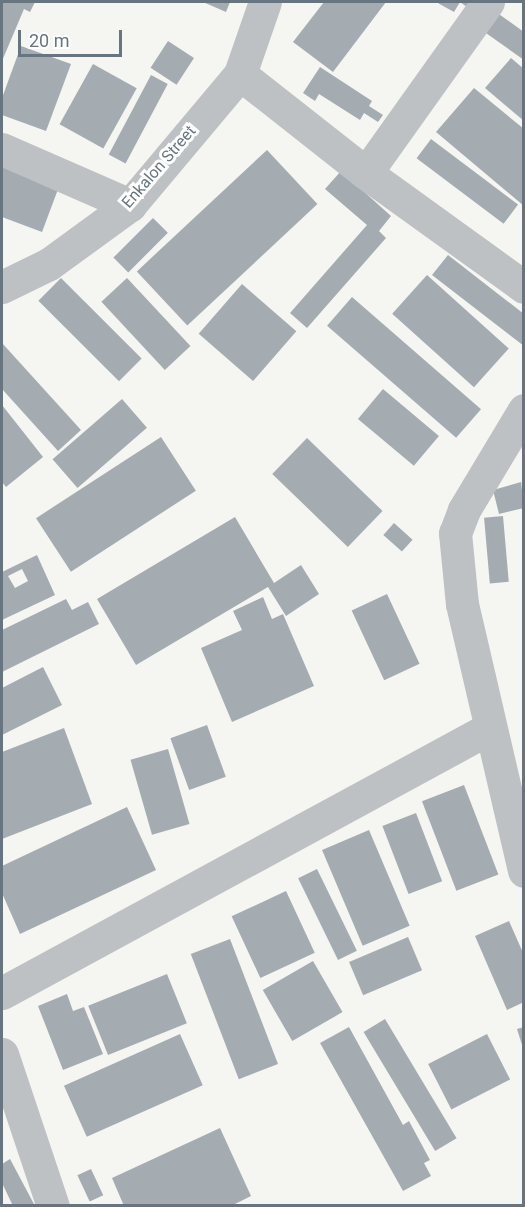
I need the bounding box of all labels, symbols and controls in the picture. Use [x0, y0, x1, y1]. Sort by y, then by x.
scale bar [21, 18, 124, 56]
text: 20 m [29, 30, 69, 51]
street label: Enkalon Street [118, 122, 200, 212]

